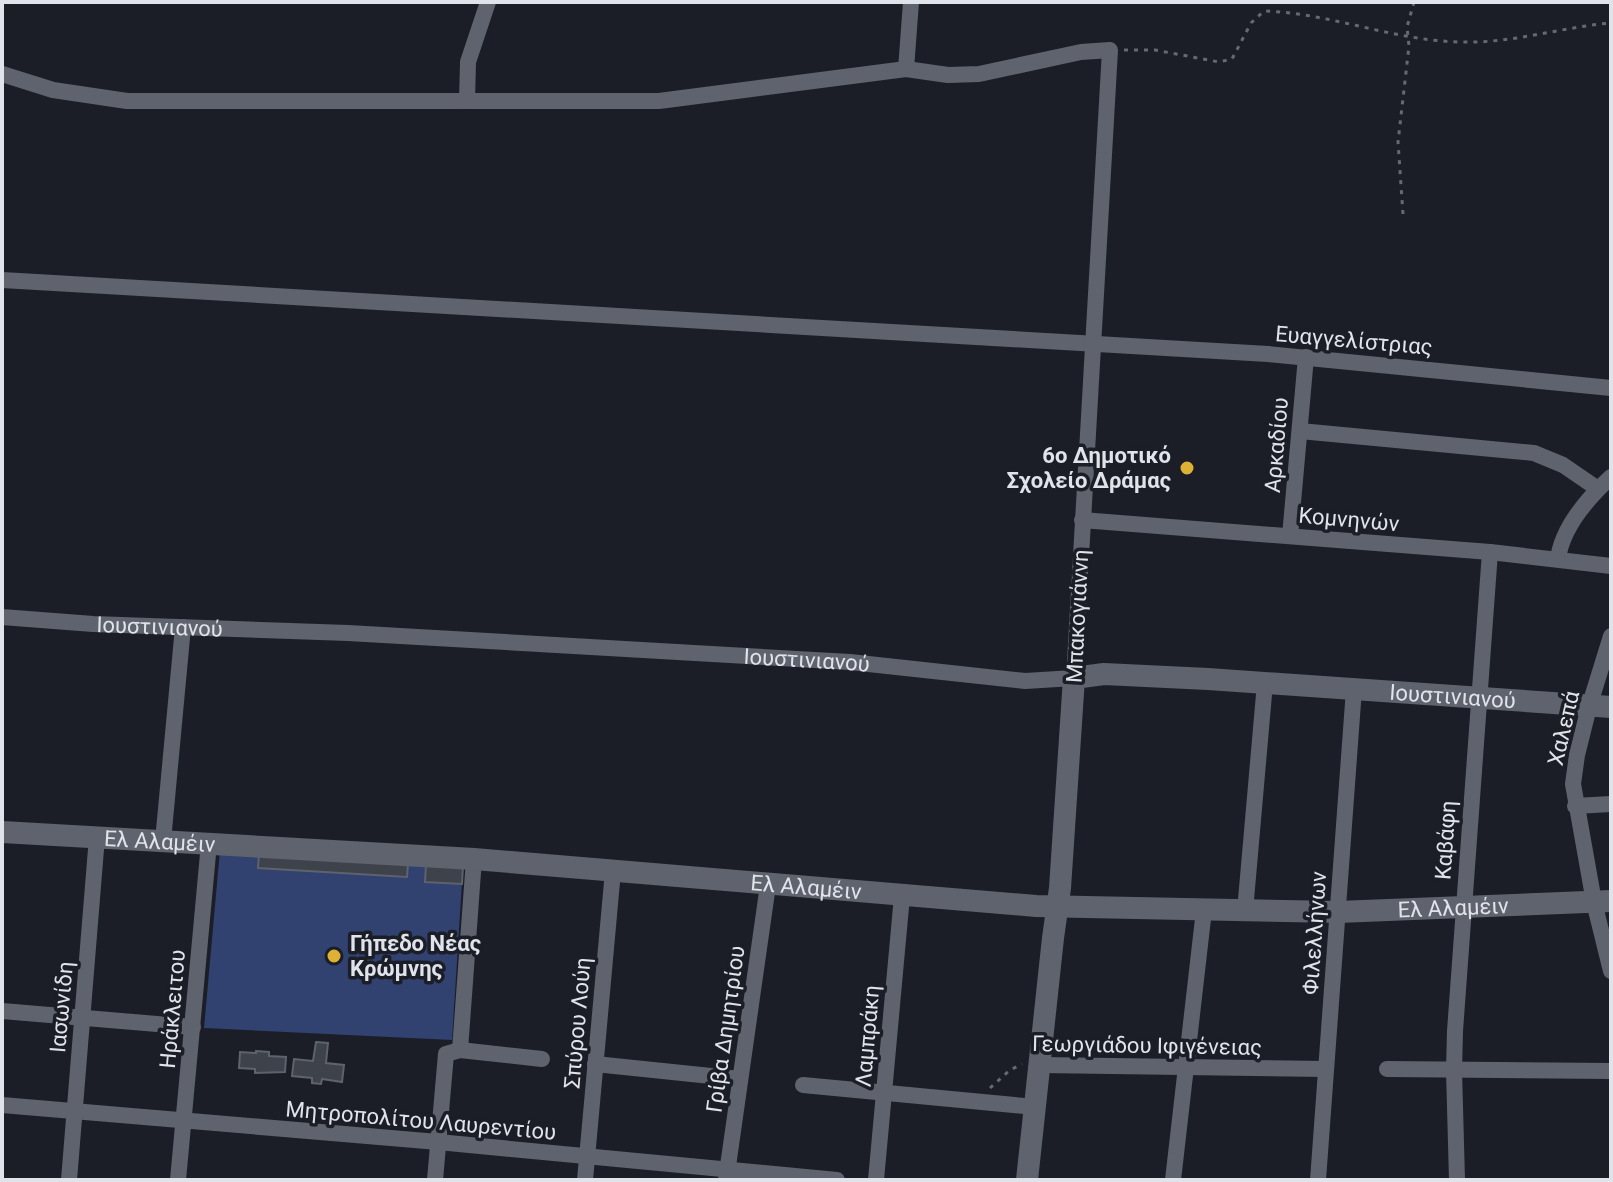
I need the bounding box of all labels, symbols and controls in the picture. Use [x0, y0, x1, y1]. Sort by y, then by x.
street label: Ευαγγελίστριας [1274, 321, 1434, 360]
street label: Αρκαδίου [1260, 396, 1293, 494]
place label: 6o Δημοτικό Σχολείο Δράμας [1007, 443, 1171, 494]
marker: 6o Δημοτικό Σχολείο Δράμας [1178, 459, 1196, 477]
street label: Κομνηνών [1298, 503, 1401, 536]
street label: Μπακογιάννη [1062, 549, 1093, 683]
street label: Ιουστινιανού [96, 612, 223, 642]
street label: Ιουστινιανού [743, 644, 871, 677]
street label: Ιουστινιανού [1389, 680, 1517, 713]
street label: Χαλεπά [1543, 688, 1584, 768]
street label: Καβάφη [1430, 800, 1461, 881]
street label: Ελ Αλαμέιν [104, 826, 216, 857]
street label: Ελ Αλαμέιν [750, 870, 863, 904]
street label: Φιλελλήνων [1298, 870, 1331, 995]
street label: Ελ Αλαμέιν [1397, 893, 1510, 923]
place label: Γήπεδο Νέας Κρώμνης [350, 931, 481, 981]
street label: Γρίβα Δημητρίου [701, 944, 750, 1114]
marker: Γήπεδο Νέας Κρώμνης [325, 947, 343, 965]
street label: Ηράκλειτου [155, 949, 190, 1070]
street label: Σπύρου Λούη [559, 956, 596, 1090]
street label: Ιασωνίδη [45, 960, 78, 1054]
street label: Λαμπράκη [851, 984, 884, 1088]
street label: Γεωργιάδου Ιφιγένειας [1032, 1031, 1262, 1060]
street label: Μητροπολίτου Λαυρεντίου [285, 1096, 557, 1145]

